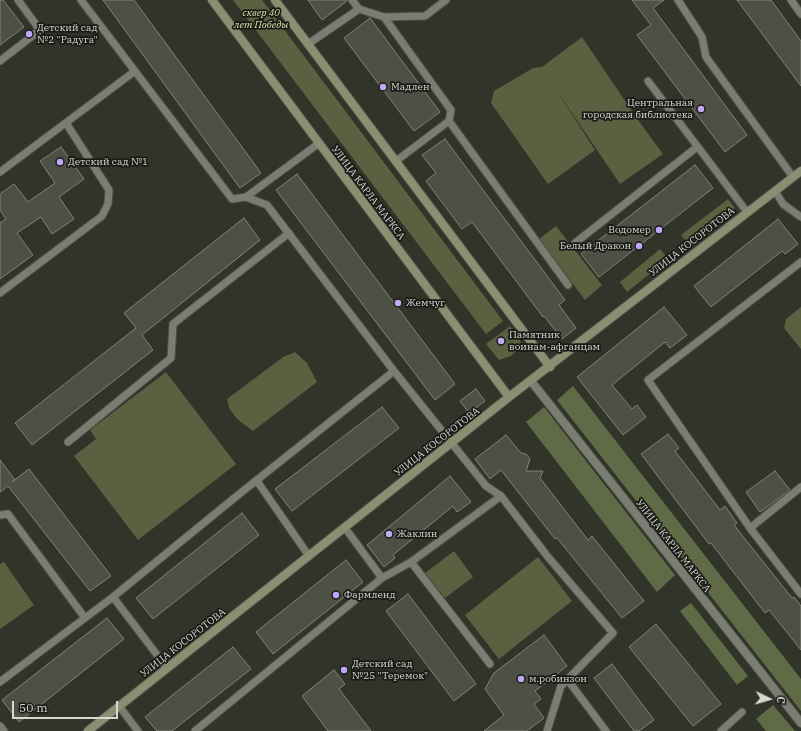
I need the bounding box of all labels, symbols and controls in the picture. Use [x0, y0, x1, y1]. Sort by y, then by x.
park label: сквер 40 лет Победы [234, 7, 288, 30]
place label: Детский сад №2 "Радуга" [37, 22, 98, 46]
marker: Детский сад №2 "Радуга" [24, 29, 34, 39]
place label: Мадлен [391, 81, 430, 93]
marker: Мадлен [378, 82, 388, 92]
place label: Центральная городская библиотека [583, 97, 693, 120]
marker: Центральная городская библиотека [696, 104, 706, 114]
street label: УЛИЦА КАРЛА МАРКСА [329, 144, 407, 242]
place label: Детский сад №1 [68, 156, 148, 168]
marker: Детский сад №1 [55, 157, 65, 167]
street label: УЛИЦА КОСОРОТОВА [647, 205, 737, 279]
place label: Водомер [608, 224, 651, 236]
marker: Водомер [654, 225, 664, 235]
place label: Белый Дракон [560, 240, 631, 252]
marker: Белый Дракон [634, 241, 644, 251]
place label: Жемчуг [406, 297, 445, 309]
marker: Жемчуг [393, 298, 403, 308]
place label: Памятник воинам-афганцам [509, 329, 600, 352]
marker: Памятник воинам-афганцам [496, 336, 506, 346]
street label: УЛИЦА КОСОРОТОВА [392, 405, 482, 479]
street label: УЛИЦА КАРЛА МАРКСА [633, 497, 713, 595]
place label: Жаклин [397, 528, 437, 540]
marker: Жаклин [384, 529, 394, 539]
place label: Фармленд [344, 589, 395, 601]
marker: Фармленд [331, 590, 341, 600]
street label: УЛИЦА КОСОРОТОВА [138, 606, 228, 680]
place label: Детский сад №25 "Теремок" [352, 658, 428, 682]
marker: Детский сад №25 "Теремок" [339, 665, 349, 675]
place label: м.робинзон [529, 673, 587, 685]
marker: м.робинзон [516, 674, 526, 684]
north arrow [749, 679, 789, 719]
scale bar [14, 693, 120, 719]
text: С [774, 696, 788, 704]
text: 50 m [19, 700, 48, 715]

